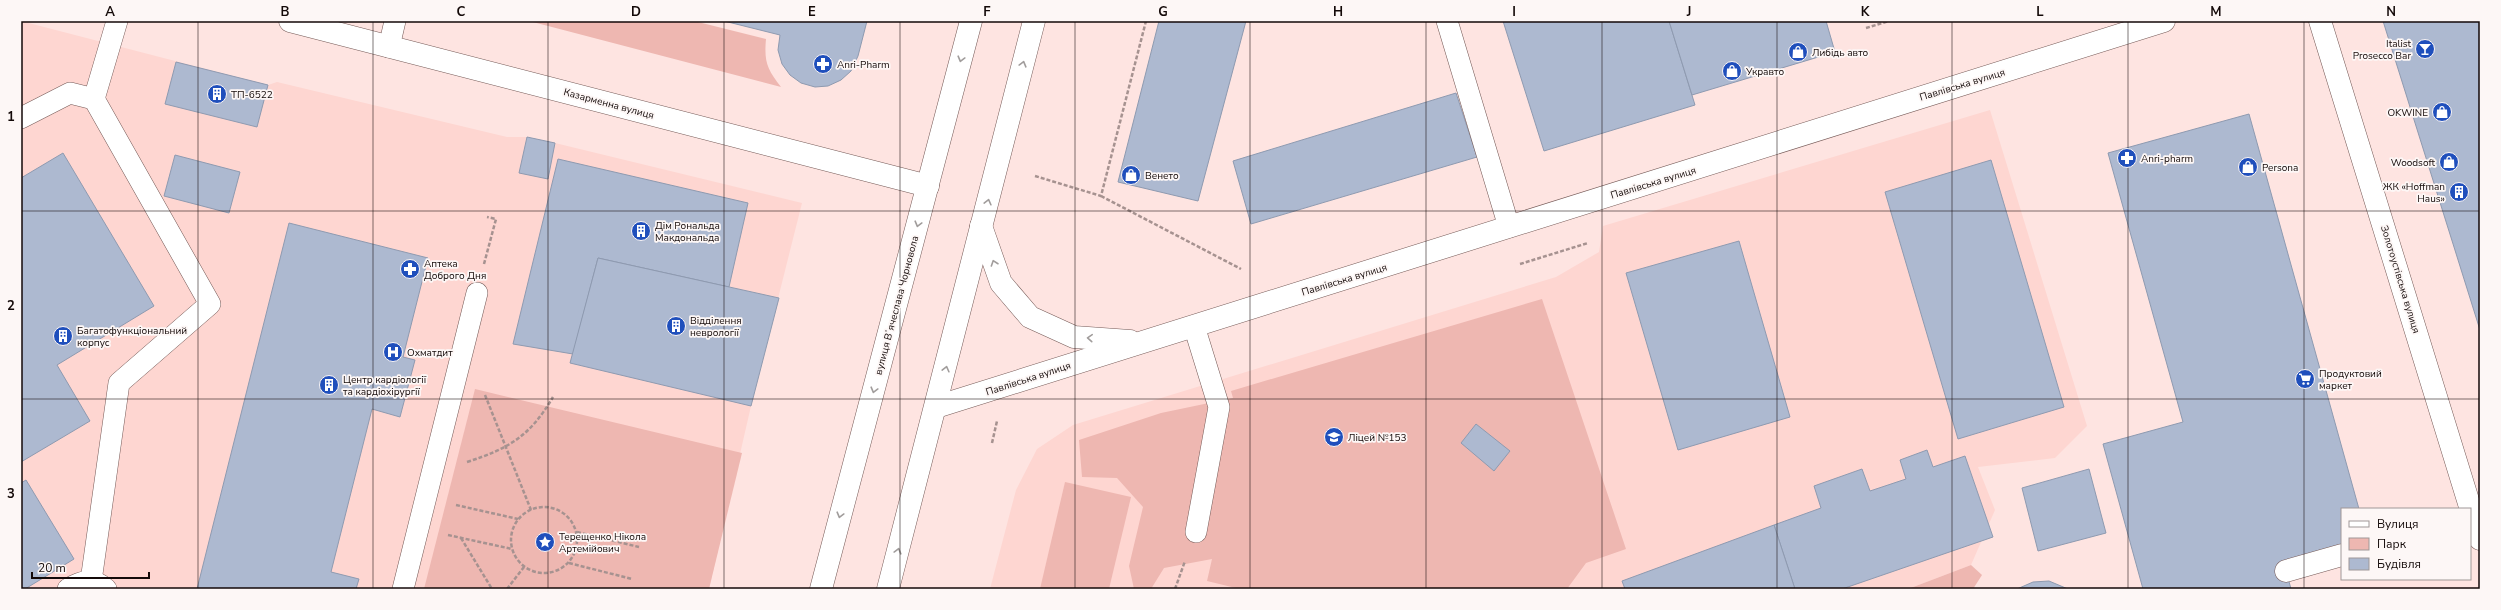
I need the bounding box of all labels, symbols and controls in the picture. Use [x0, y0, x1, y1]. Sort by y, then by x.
text: A [105, 3, 115, 21]
text: B [281, 3, 290, 21]
text: C [457, 3, 466, 21]
text: D [631, 3, 641, 21]
text: E [808, 3, 816, 21]
text: F [983, 3, 991, 21]
text: G [1158, 3, 1168, 21]
text: H [1333, 3, 1343, 21]
text: I [1512, 3, 1516, 21]
text: J [1686, 3, 1691, 21]
text: K [1861, 3, 1870, 21]
text: L [2036, 3, 2044, 21]
text: M [2210, 3, 2222, 21]
text: N [2386, 3, 2396, 21]
place label: Italist Prosecco Bar [2353, 37, 2411, 63]
bar icon: Italist Prosecco Bar [2414, 38, 2436, 60]
shop icon: Либідь авто [1787, 41, 1809, 63]
place label: Либідь авто [1812, 46, 1869, 60]
pharmacy icon: Anri-Pharm [812, 53, 834, 75]
one-way arrow [957, 55, 966, 62]
place label: Anri-Pharm [837, 58, 890, 72]
shop icon: Укравто [1721, 60, 1743, 82]
one-way arrow [1018, 61, 1027, 68]
place label: Укравто [1745, 65, 1785, 79]
street label: Павлівська вулиця [1918, 65, 2007, 105]
building icon: ТП-6522 [206, 83, 228, 105]
street label: Казарменна вулиця [562, 85, 656, 123]
place label: ТП-6522 [231, 88, 273, 102]
shop icon: OKWINE [2431, 101, 2453, 123]
place label: OKWINE [2387, 106, 2428, 120]
text: 1 [7, 108, 15, 126]
pharmacy icon: Anri-pharm [2116, 147, 2138, 169]
shop icon: Woodsoft [2438, 151, 2460, 173]
place label: Anri-pharm [2141, 152, 2193, 166]
shop icon: Persona [2237, 156, 2259, 178]
place label: Woodsoft [2391, 156, 2435, 170]
place label: Persona [2262, 161, 2298, 175]
street label: Павлівська вулиця [1609, 163, 1698, 203]
shop icon: Венето [1120, 164, 1142, 186]
place label: Венето [1145, 169, 1179, 183]
place label: ЖК «Hoffman Haus» [2383, 180, 2445, 206]
building icon: ЖК «Hoffman Haus» [2448, 181, 2470, 203]
one-way arrow [983, 199, 991, 205]
place label: Дім Рональда Макдональда [655, 219, 720, 245]
building icon: Дім Рональда Макдональда [630, 220, 652, 242]
one-way arrow [914, 220, 923, 227]
street label: Золотоустівська вулиця [2377, 224, 2423, 335]
street label: вулиця Вʼячеслава Чорновола [872, 234, 922, 376]
place label: Аптека Доброго Дня [424, 257, 486, 283]
pharmacy icon: Аптека Доброго Дня [399, 258, 421, 280]
one-way arrow [990, 260, 999, 267]
street label: Павлівська вулиця [1300, 260, 1389, 300]
text: 2 [7, 297, 15, 315]
place label: Відділення неврології [690, 314, 742, 340]
building icon: Відділення неврології [665, 315, 687, 337]
place label: Багатофункціональний корпус [77, 324, 187, 350]
building icon: Багатофункціональний корпус [52, 325, 74, 347]
one-way arrow [1087, 334, 1093, 343]
hospital icon: Охматдит [382, 341, 404, 363]
place label: Охматдит [407, 346, 453, 360]
street label: Павлівська вулиця [984, 359, 1073, 399]
one-way arrow [941, 366, 949, 372]
place label: Продуктовий маркет [2319, 367, 2382, 393]
supermarket icon: Продуктовий маркет [2294, 368, 2316, 390]
place label: Центр кардіології та кардіохірургії [343, 373, 427, 399]
building icon: Центр кардіології та кардіохірургії [318, 374, 340, 396]
one-way arrow [870, 386, 879, 393]
school or university icon: Ліцей №153 [1323, 426, 1345, 448]
place label: Ліцей №153 [1348, 431, 1406, 445]
text: 3 [7, 485, 15, 503]
legend [2341, 508, 2471, 580]
one-way arrow [836, 512, 845, 519]
text: Вулиця [2377, 516, 2419, 532]
place label: Терещенко Нікола Артемійович [559, 530, 646, 556]
place icon: Терещенко Нікола Артемійович [534, 531, 556, 553]
text: Парк [2377, 536, 2407, 552]
one-way arrow [893, 548, 901, 555]
scale bar [32, 554, 149, 580]
text: Будівля [2377, 556, 2421, 572]
text: 20 m [38, 560, 66, 576]

